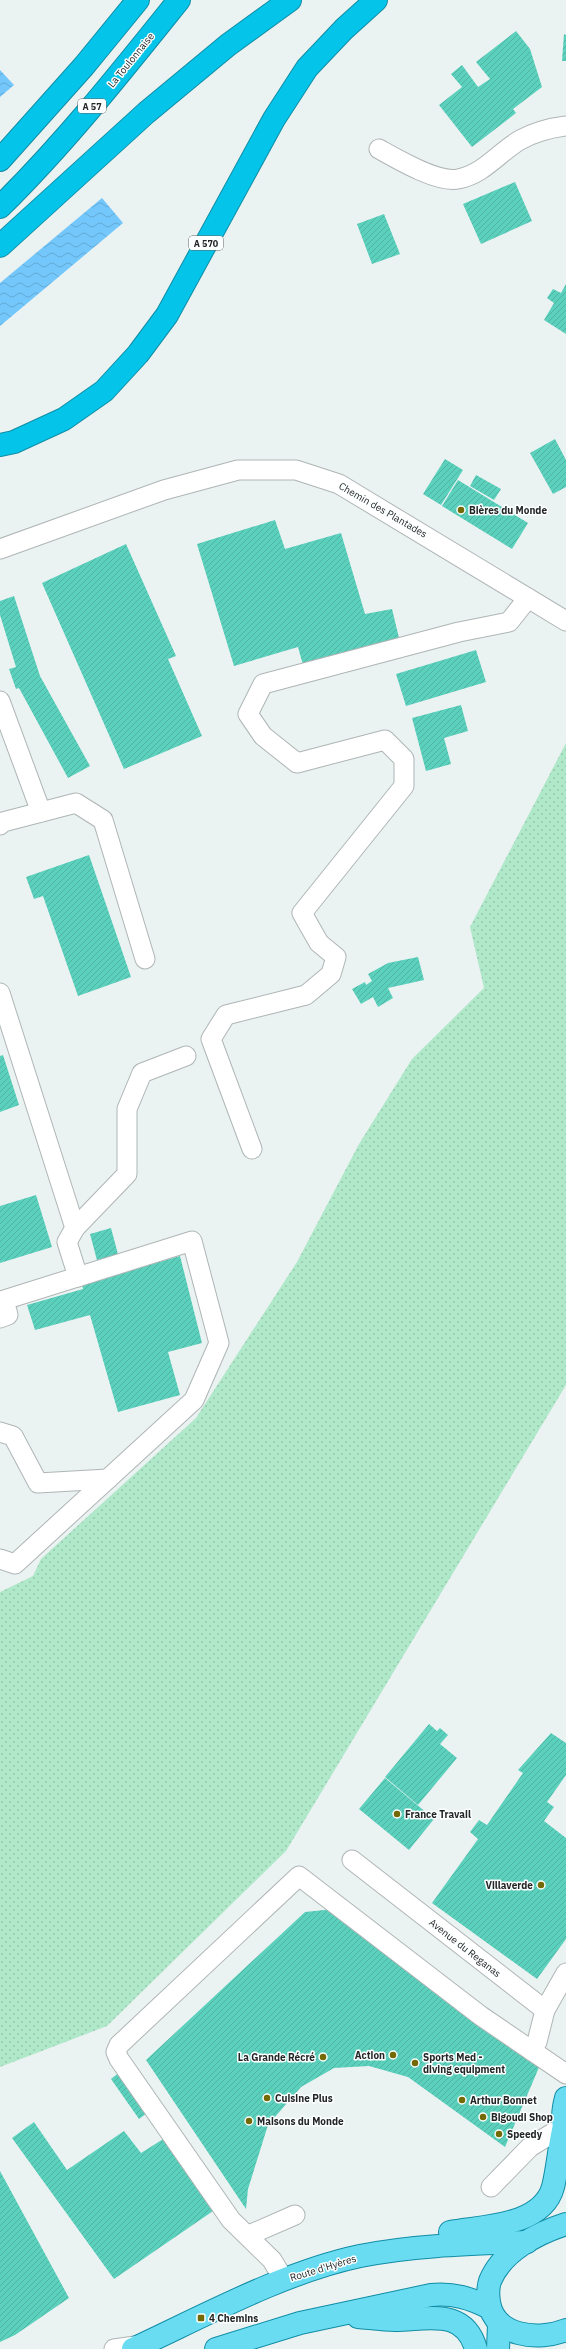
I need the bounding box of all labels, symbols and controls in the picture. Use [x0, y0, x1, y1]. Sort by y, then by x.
street label: La Toulonnaise [105, 30, 157, 90]
road number: A 57 [78, 99, 106, 113]
road number: A 570 [189, 236, 223, 250]
street label: Chemin des Plantades [336, 479, 430, 541]
place label: Bières du Monde [469, 504, 547, 517]
marker: Bières du Monde [456, 505, 466, 515]
place label: France Travail [405, 1808, 471, 1821]
marker: France Travail [392, 1809, 402, 1819]
place label: Villaverde [485, 1879, 533, 1892]
marker: Villaverde [536, 1880, 546, 1890]
street label: Avenue du Reganas [426, 1916, 504, 1980]
place label: Action [355, 2049, 385, 2062]
marker: Action [388, 2050, 398, 2060]
place label: La Grande Récré [238, 2051, 315, 2064]
place label: Sports Med - diving equipment [423, 2051, 505, 2076]
marker: La Grande Récré [318, 2052, 328, 2062]
marker: Sports Med - diving equipment [410, 2058, 420, 2068]
place label: Cuisine Plus [275, 2092, 333, 2105]
marker: Cuisine Plus [262, 2093, 272, 2103]
place label: Arthur Bonnet [470, 2094, 537, 2107]
marker: Arthur Bonnet [457, 2095, 467, 2105]
place label: Bigoudi Shop [491, 2111, 553, 2124]
marker: Bigoudi Shop [478, 2112, 488, 2122]
place label: Maisons du Monde [257, 2115, 344, 2128]
marker: Maisons du Monde [244, 2116, 254, 2126]
place label: Speedy [507, 2128, 543, 2141]
marker: Speedy [494, 2129, 504, 2139]
street label: Route d'Hyères [288, 2252, 358, 2284]
place label: 4 Chemins [209, 2312, 258, 2325]
marker: 4 Chemins [196, 2313, 206, 2323]

